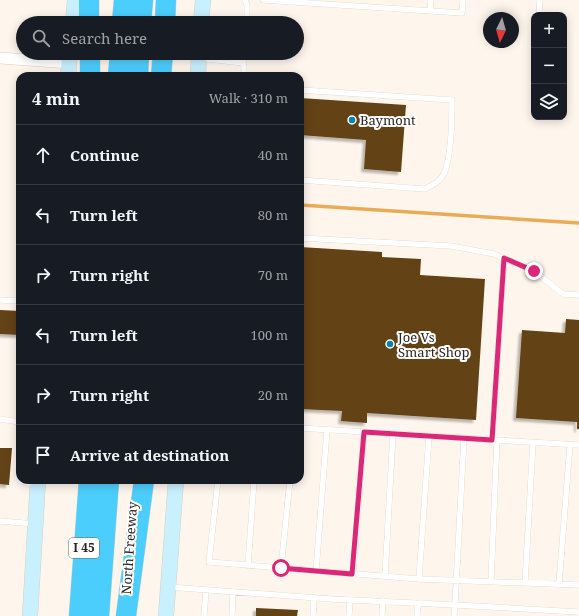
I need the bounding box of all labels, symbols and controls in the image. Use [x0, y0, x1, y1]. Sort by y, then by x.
north arrow [483, 12, 519, 48]
map controls [531, 12, 567, 120]
button: + [531, 12, 567, 48]
search box [16, 16, 304, 60]
icon: search [30, 27, 52, 49]
text: Search here [62, 28, 147, 48]
button: − [531, 48, 567, 84]
button: layers [531, 84, 567, 120]
text: 4 min [32, 87, 80, 110]
text: Walk · 310 m [209, 89, 288, 107]
place label: Baymont [360, 111, 416, 129]
marker: Baymont [347, 115, 357, 125]
icon: ahead [32, 144, 54, 166]
text: Continue [70, 145, 139, 165]
text: 40 m [258, 146, 288, 164]
icon: left [32, 204, 54, 226]
text: Turn left [70, 205, 138, 225]
text: 80 m [258, 206, 288, 224]
route end [525, 262, 543, 280]
icon: right [32, 264, 54, 286]
text: Turn right [70, 265, 149, 285]
text: 70 m [258, 266, 288, 284]
icon: left [32, 324, 54, 346]
text: Turn left [70, 325, 138, 345]
text: 100 m [251, 326, 288, 344]
place label: Joe Vs Smart Shop [397, 328, 470, 361]
marker: Joe Vs Smart Shop [385, 339, 395, 349]
icon: right [32, 384, 54, 406]
text: Turn right [70, 385, 149, 405]
text: 20 m [258, 386, 288, 404]
icon: arrive [32, 444, 54, 466]
text: Arrive at destination [70, 445, 229, 465]
street label: North Freeway [117, 500, 141, 595]
road number: I 45 [69, 538, 99, 558]
route start [272, 559, 290, 577]

